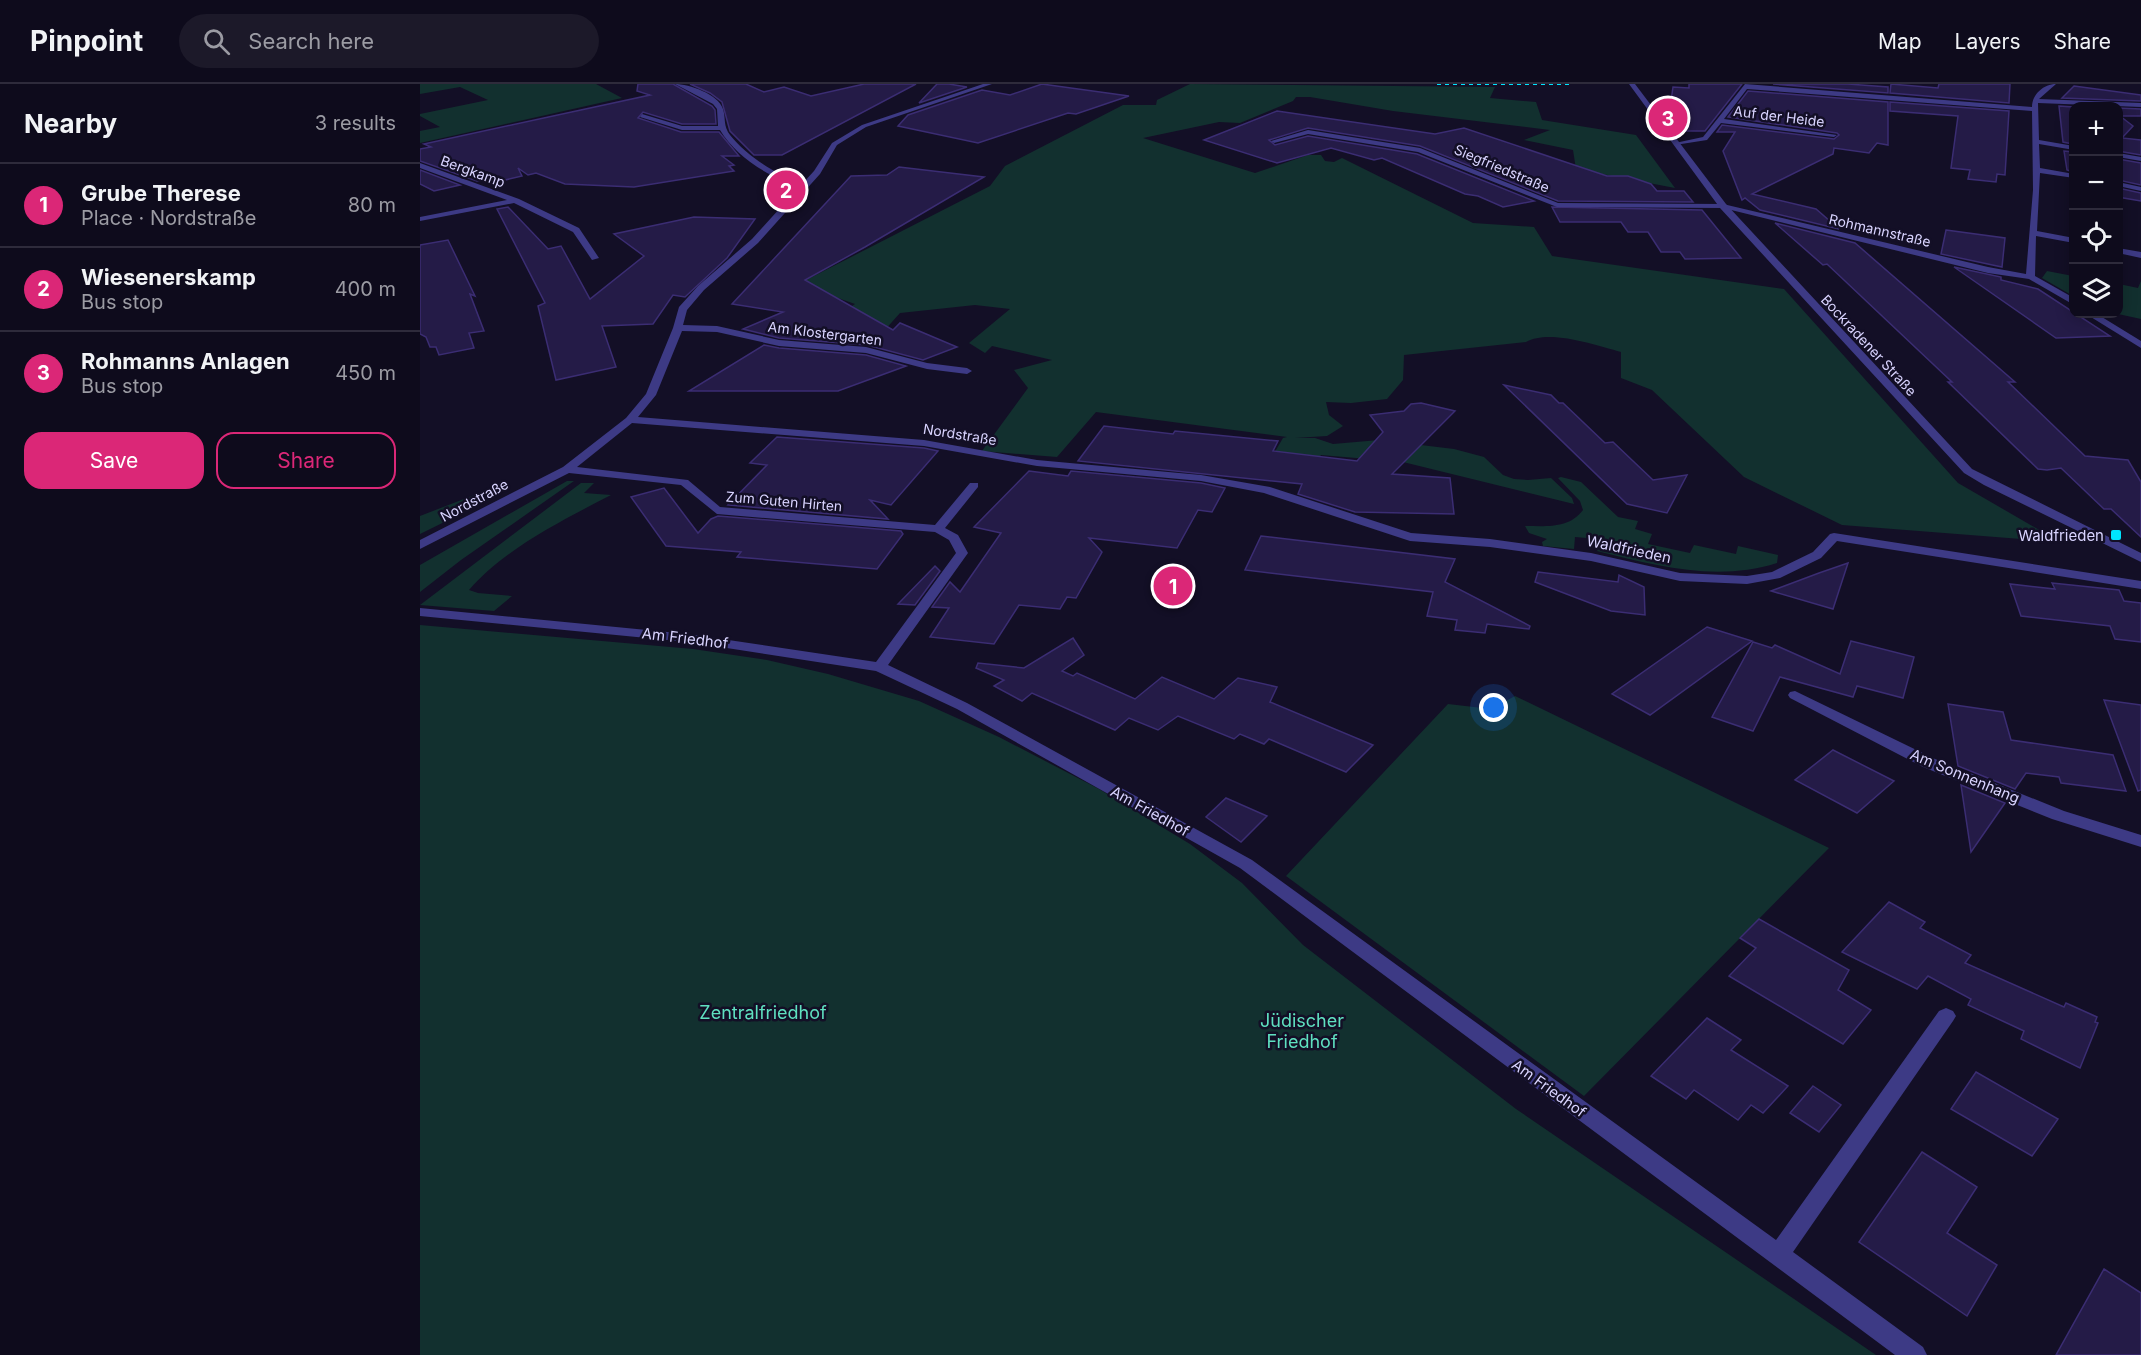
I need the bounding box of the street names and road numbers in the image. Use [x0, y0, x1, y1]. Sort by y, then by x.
street label: Auf der Heide [1732, 102, 1826, 130]
street label: Siegfriedstraße [1452, 140, 1552, 196]
street label: Bergkamp [438, 151, 508, 191]
street label: Rohmannstraße [1827, 210, 1933, 250]
street label: Bockradener Straße [1818, 291, 1920, 399]
street label: Am Klostergarten [767, 318, 883, 348]
street label: Nordstraße [922, 420, 998, 448]
street label: Nordstraße [437, 475, 511, 525]
street label: Zum Guten Hirten [725, 487, 843, 515]
street label: Waldfrieden [1585, 531, 1673, 567]
street label: Am Friedhof [641, 623, 730, 653]
street label: Am Sonnenhang [1907, 744, 2023, 808]
street label: Am Friedhof [1107, 782, 1193, 841]
street label: Am Friedhof [1508, 1055, 1590, 1122]

